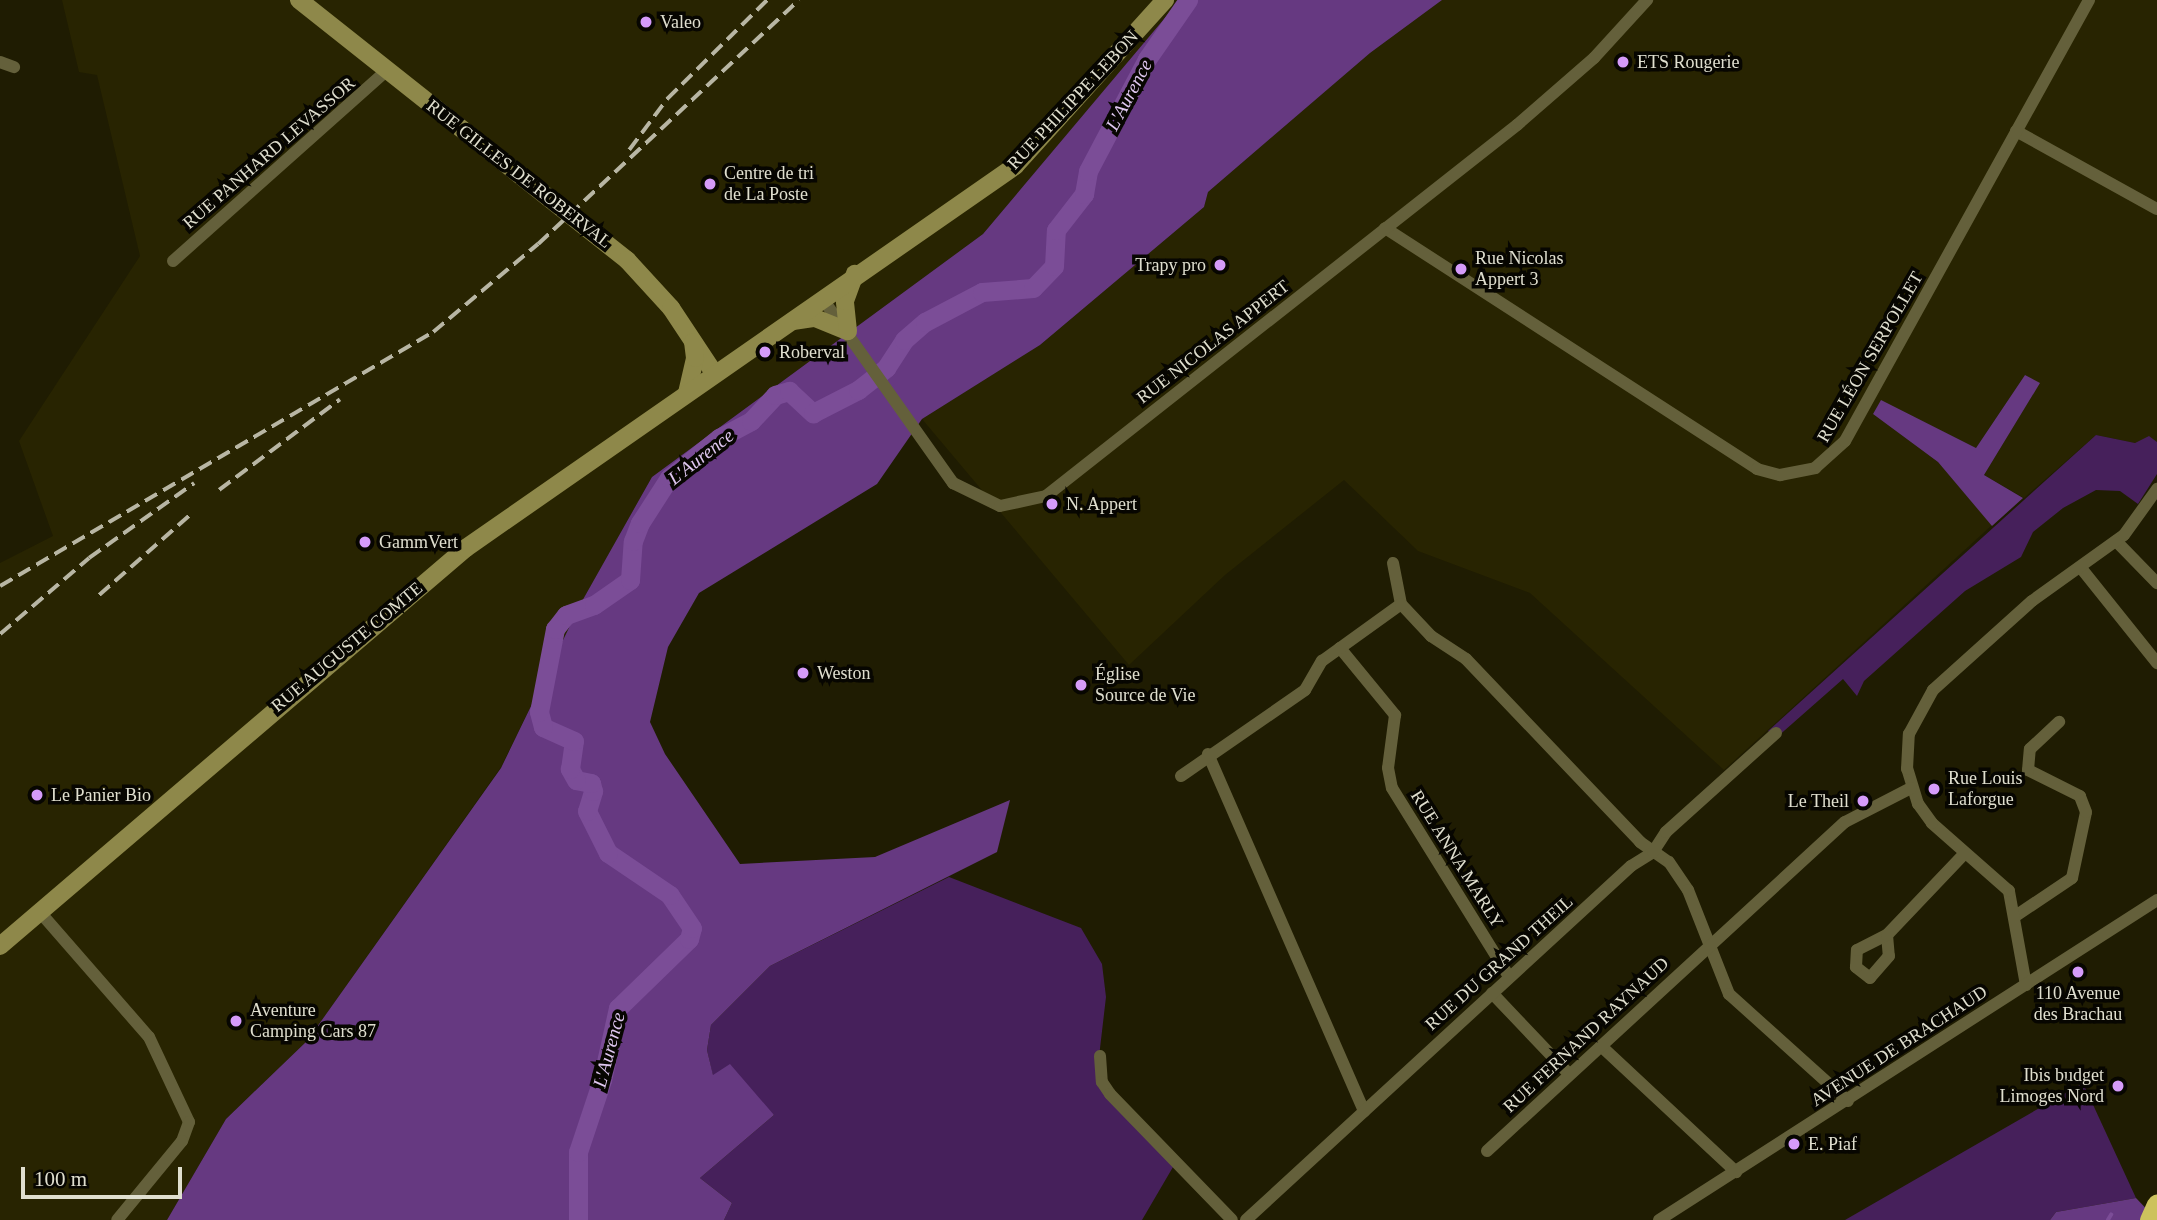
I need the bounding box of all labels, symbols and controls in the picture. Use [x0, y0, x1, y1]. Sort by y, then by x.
place label: Valeo [660, 11, 701, 33]
marker: Valeo [638, 14, 654, 30]
street label: RUE PHILIPPE LEBON [1003, 26, 1143, 174]
place label: ETS Rougerie [1637, 51, 1739, 73]
marker: ETS Rougerie [1615, 54, 1631, 70]
water label: L'Aurence [1101, 56, 1157, 134]
street label: RUE PANHARD LEVASSOR [178, 72, 360, 234]
street label: RUE GILLES DE ROBERVAL [422, 95, 616, 253]
place label: Centre de tri de La Poste [724, 163, 814, 206]
marker: Centre de tri de La Poste [702, 176, 718, 192]
place label: Rue Nicolas Appert 3 [1475, 248, 1563, 290]
place label: Trapy pro [1135, 254, 1206, 276]
marker: Trapy pro [1212, 257, 1228, 273]
marker: Rue Nicolas Appert 3 [1453, 261, 1469, 277]
street label: RUE LÉON SERPOLLET [1812, 268, 1928, 446]
street label: RUE NICOLAS APPERT [1132, 275, 1294, 409]
place label: Roberval [779, 341, 845, 363]
marker: Roberval [757, 344, 773, 360]
water label: L'Aurence [664, 424, 738, 490]
place label: N. Appert [1066, 493, 1138, 515]
marker: N. Appert [1044, 496, 1060, 512]
place label: GammVert [379, 531, 458, 553]
marker: GammVert [357, 534, 373, 550]
street label: RUE AUGUSTE COMTE [267, 577, 427, 717]
place label: Weston [817, 662, 871, 684]
place label: Église Source de Vie [1095, 664, 1196, 706]
marker: Weston [795, 665, 811, 681]
marker: Église Source de Vie [1073, 677, 1089, 693]
place label: Rue Louis Laforgue [1948, 768, 2022, 810]
marker: Rue Louis Laforgue [1926, 781, 1942, 797]
place label: Le Panier Bio [51, 784, 151, 806]
street label: RUE ANNA MARLY [1405, 785, 1509, 933]
marker: Le Panier Bio [29, 787, 45, 803]
place label: Le Theil [1788, 790, 1849, 812]
marker: Le Theil [1855, 793, 1871, 809]
street label: RUE DU GRAND THEIL [1421, 891, 1577, 1035]
street label: RUE FERNAND RAYNAUD [1499, 953, 1673, 1117]
marker: 110 Avenue des Brachau [2070, 964, 2086, 980]
street label: AVENUE DE BRACHAUD [1807, 981, 1991, 1111]
place label: 110 Avenue des Brachau [2034, 983, 2122, 1026]
place label: Aventure Camping Cars 87 [250, 1000, 376, 1042]
water label: L'Aurence [588, 1010, 630, 1090]
marker: Aventure Camping Cars 87 [228, 1013, 244, 1029]
place label: Ibis budget Limoges Nord [2000, 1065, 2104, 1108]
marker: Ibis budget Limoges Nord [2110, 1078, 2126, 1094]
place label: E. Piaf [1808, 1133, 1857, 1155]
marker: E. Piaf [1786, 1136, 1802, 1152]
scale bar [24, 1154, 186, 1198]
text: 100 m [34, 1167, 87, 1191]

